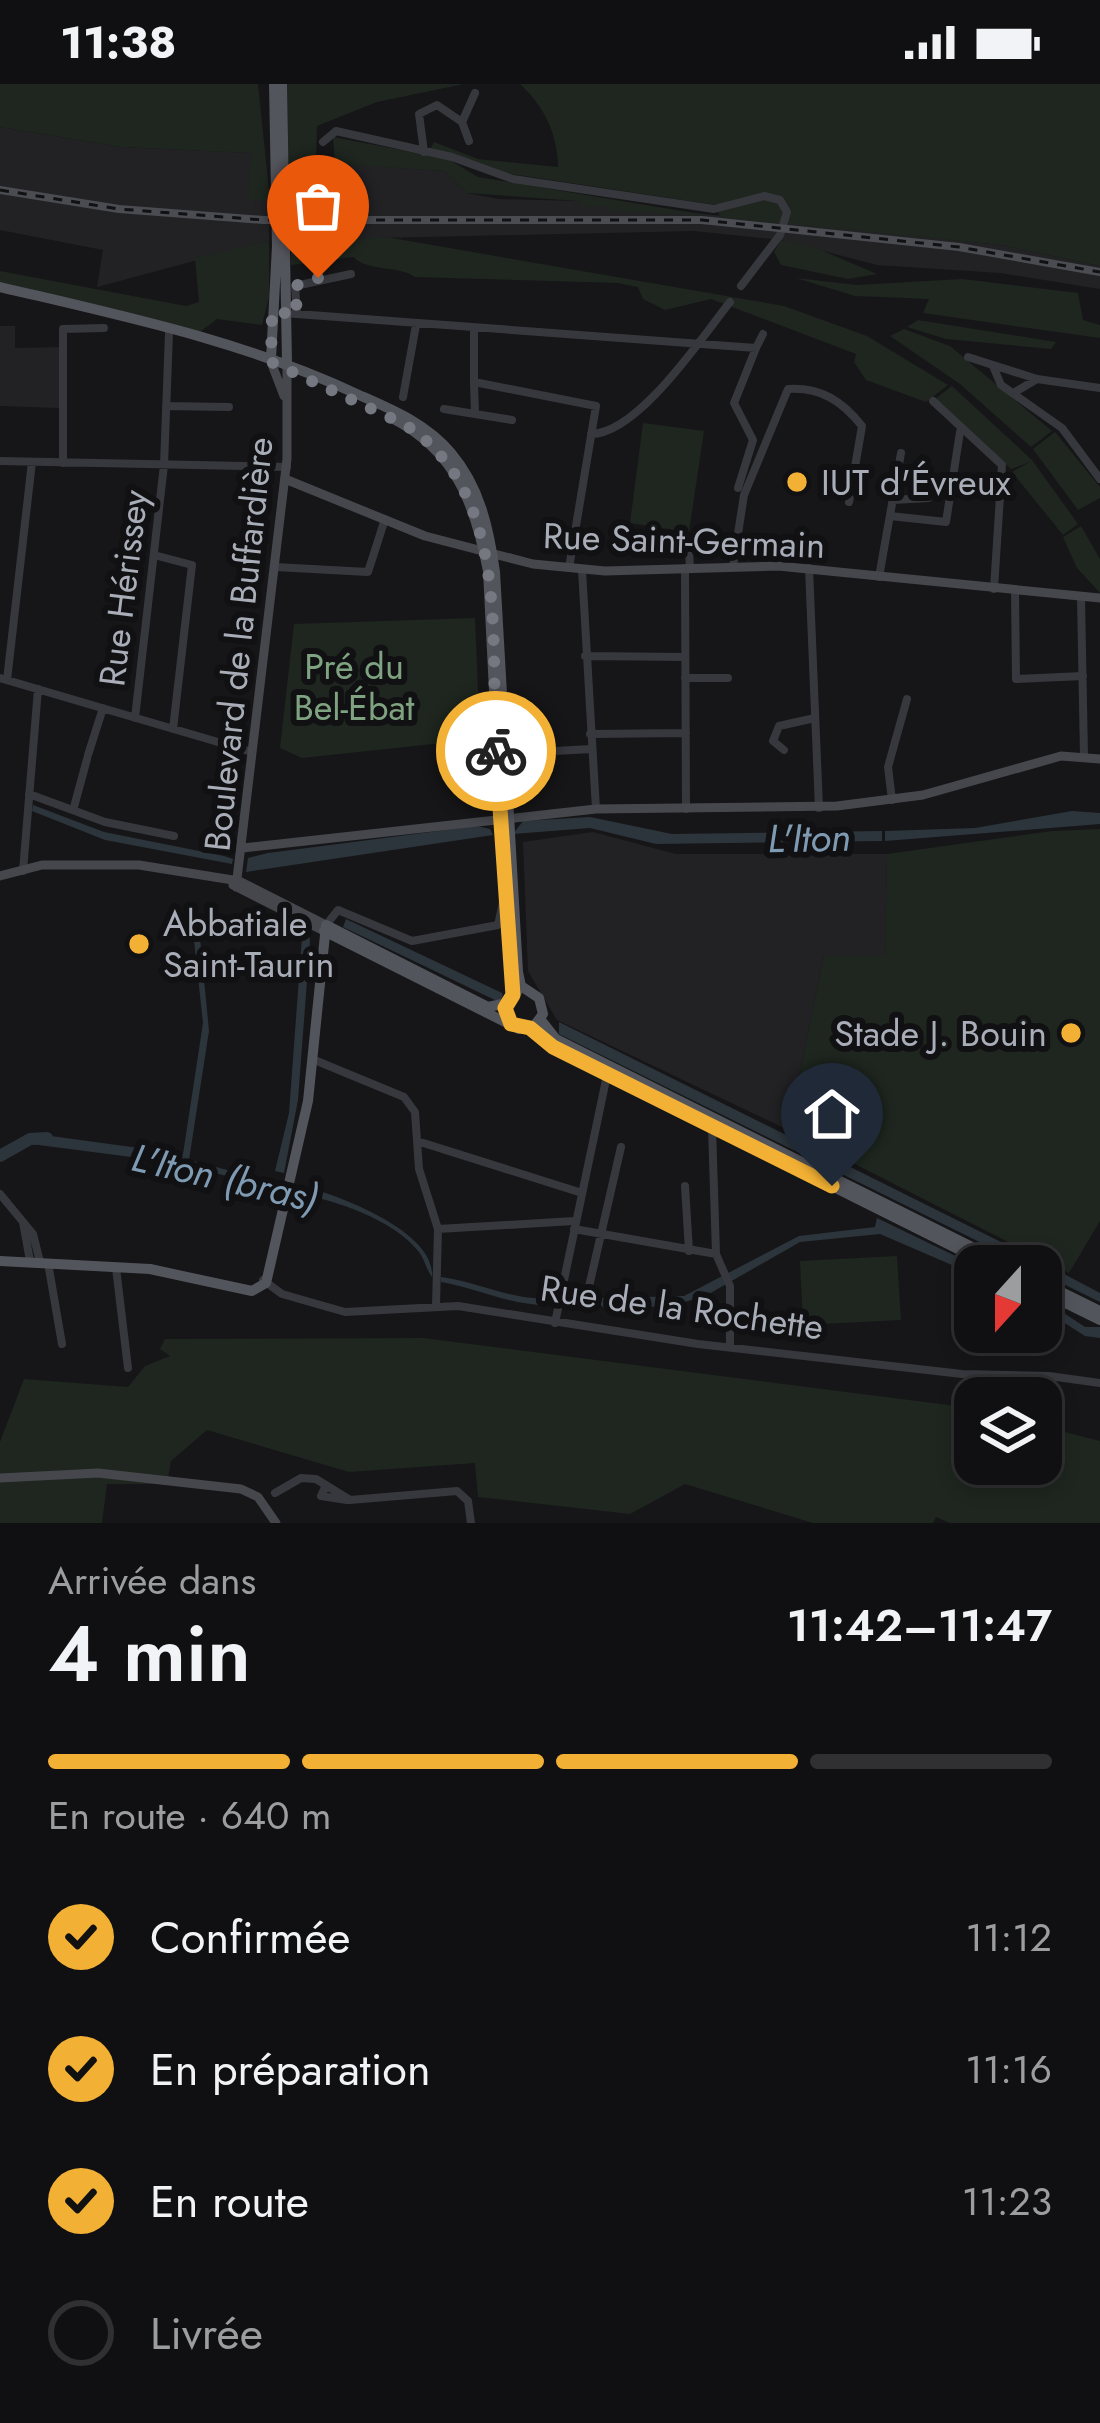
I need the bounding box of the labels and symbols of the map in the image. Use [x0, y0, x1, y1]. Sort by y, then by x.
pin [267, 155, 369, 278]
street label: Boulevard de la Buffardière [190, 434, 286, 854]
place label: IUT d'Évreux [821, 456, 1012, 508]
marker: IUT d'Évreux [784, 469, 810, 495]
street label: Rue Hérissey [85, 487, 161, 689]
street label: Rue Saint-Germain [542, 509, 826, 571]
park label: Pré du Bel-Ébat [294, 640, 415, 733]
courier [436, 691, 556, 811]
water label: L'Iton [767, 809, 851, 867]
place label: Abbatiale Saint-Taurin [163, 897, 334, 990]
marker: Abbatiale Saint-Taurin [126, 931, 152, 957]
place label: Stade J. Bouin [834, 1007, 1047, 1059]
marker: Stade J. Bouin [1058, 1020, 1084, 1046]
pin [781, 1063, 883, 1186]
water label: L'Iton (bras) [126, 1129, 324, 1227]
north arrow [954, 1245, 1062, 1353]
street label: Rue de la Rochette [537, 1261, 827, 1353]

